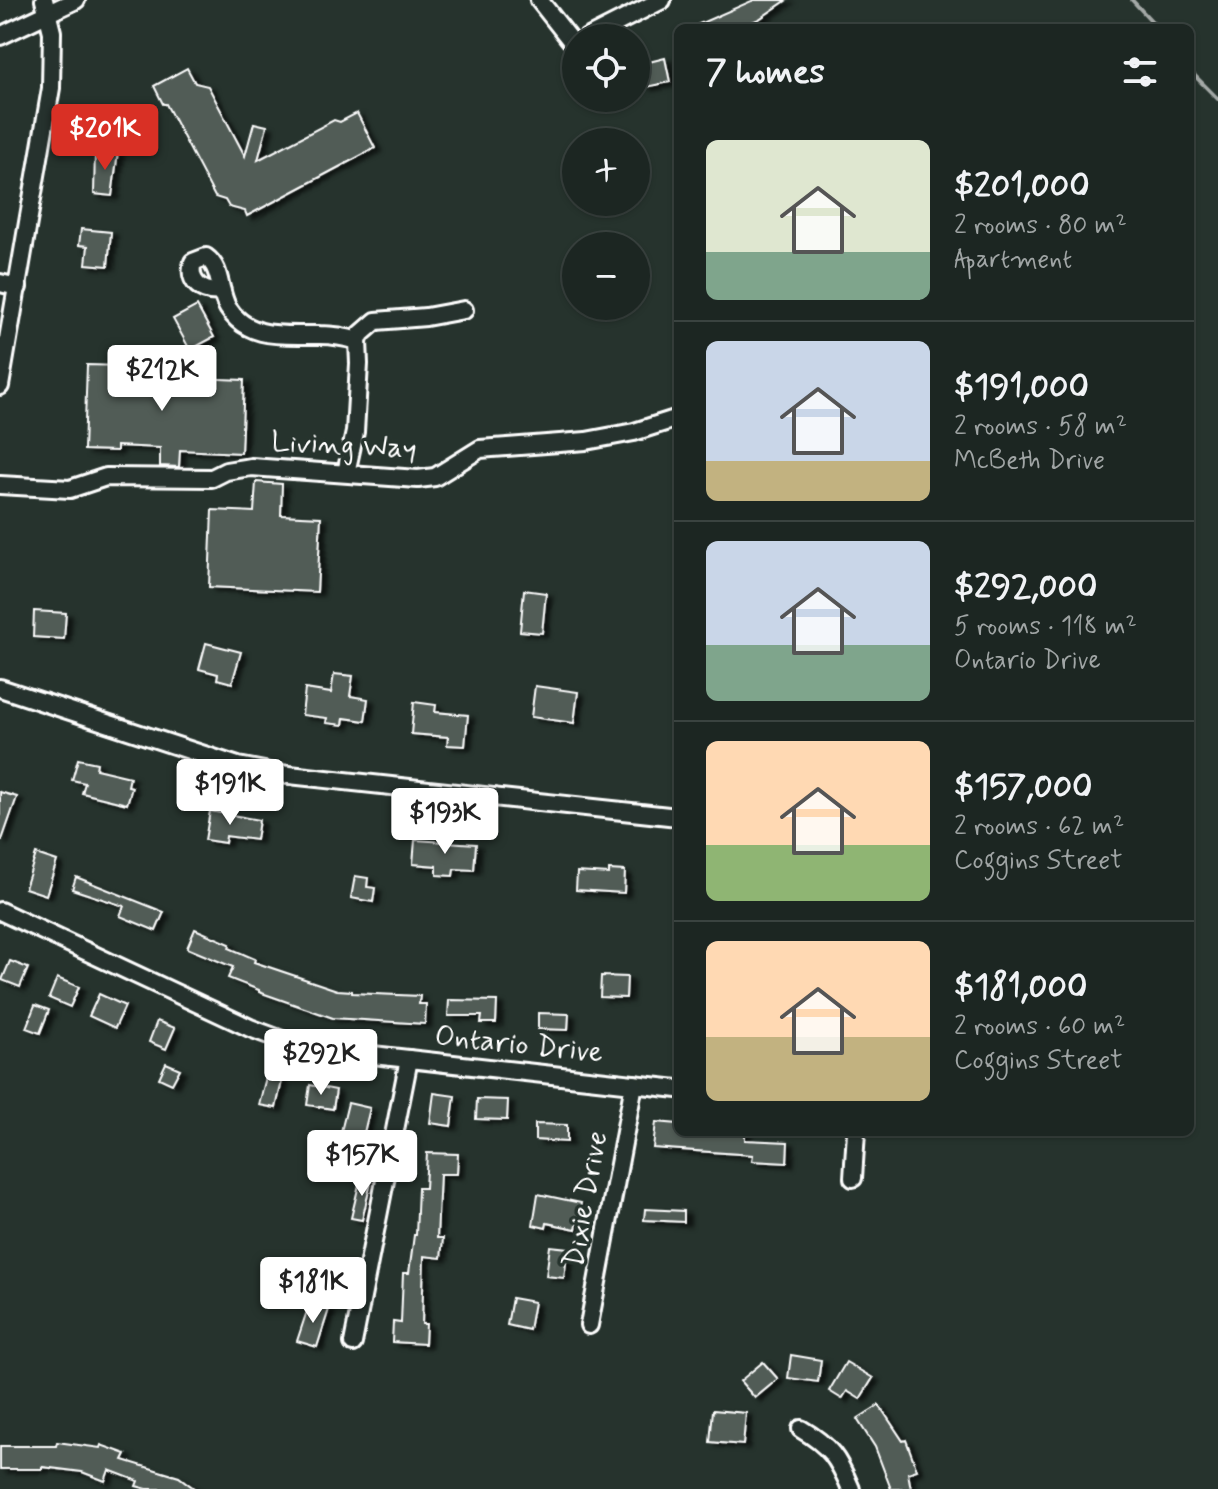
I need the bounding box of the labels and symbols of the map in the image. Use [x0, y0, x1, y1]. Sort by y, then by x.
pin: $201K [49, 104, 161, 172]
pin: $212K [106, 345, 218, 413]
street label: Living Way [270, 422, 418, 469]
pin: $191K [174, 759, 286, 827]
pin: $193K [389, 788, 501, 856]
street label: Ontario Drive [433, 1016, 605, 1073]
pin: $292K [265, 1029, 377, 1097]
street label: Dixie Drive [554, 1128, 617, 1271]
pin: $157K [306, 1130, 418, 1198]
pin: $181K [257, 1257, 369, 1325]

